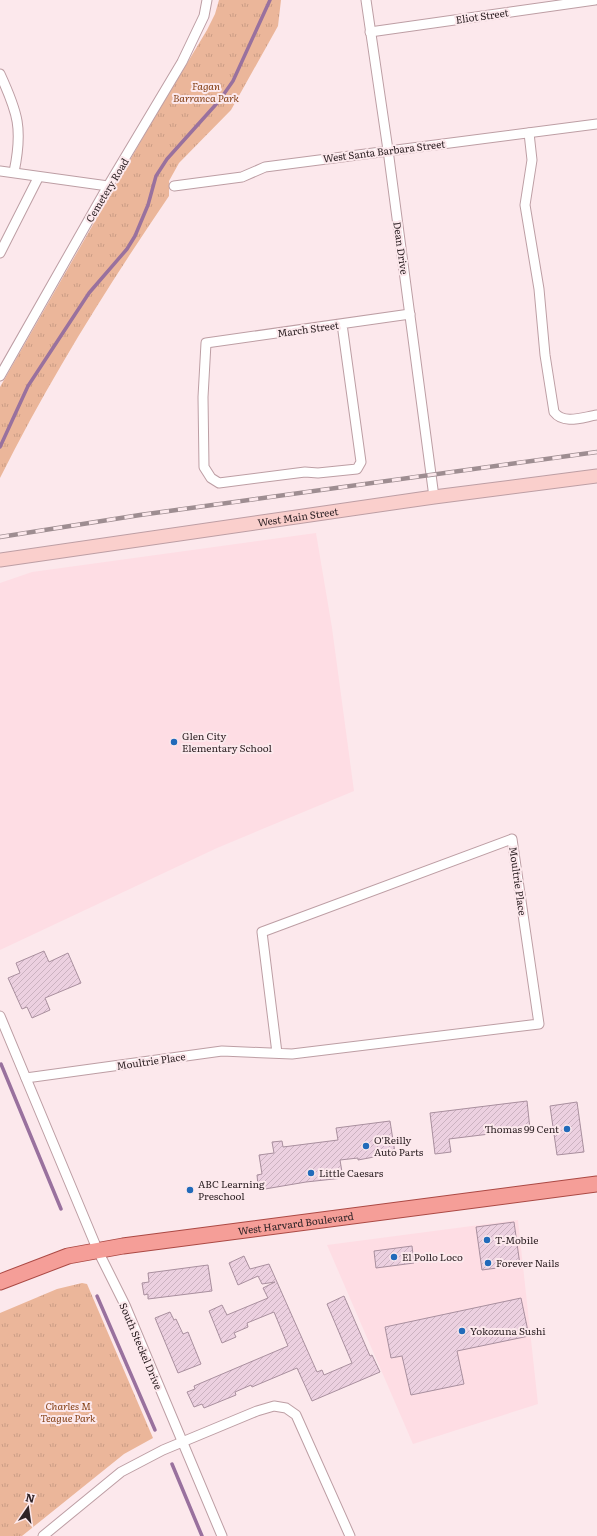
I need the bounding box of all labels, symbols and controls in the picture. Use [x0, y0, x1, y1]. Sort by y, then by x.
street label: Eliot Street [454, 4, 509, 27]
park label: Fagan Barranca Park [173, 78, 239, 105]
street label: West Santa Barbara Street [322, 136, 446, 165]
street label: Cemetery Road [81, 155, 132, 225]
street label: Dean Drive [390, 221, 413, 275]
street label: March Street [276, 317, 340, 340]
street label: West Main Street [256, 503, 339, 530]
place label: Glen City Elementary School [182, 728, 272, 755]
marker: Glen City Elementary School [169, 737, 179, 747]
street label: Moultrie Place [506, 846, 531, 916]
street label: Moultrie Place [116, 1048, 186, 1073]
place label: Thomas 99 Cent [485, 1121, 559, 1136]
marker: Thomas 99 Cent [562, 1124, 572, 1134]
place label: O'Reilly Auto Parts [374, 1132, 424, 1159]
marker: O'Reilly Auto Parts [361, 1141, 371, 1151]
place label: Little Caesars [319, 1165, 384, 1180]
marker: Little Caesars [306, 1168, 316, 1178]
place label: ABC Learning Preschool [198, 1176, 265, 1203]
marker: ABC Learning Preschool [185, 1185, 195, 1195]
street label: West Harvard Boulevard [237, 1208, 355, 1238]
place label: T-Mobile [495, 1232, 538, 1247]
marker: T-Mobile [482, 1235, 492, 1245]
place label: El Pollo Loco [402, 1249, 463, 1264]
marker: El Pollo Loco [389, 1252, 399, 1262]
place label: Forever Nails [496, 1255, 560, 1270]
marker: Forever Nails [483, 1258, 493, 1268]
street label: South Steckel Drive [116, 1300, 167, 1392]
place label: Yokozuna Sushi [470, 1323, 546, 1338]
marker: Yokozuna Sushi [457, 1326, 467, 1336]
park label: Charles M Teague Park [40, 1398, 96, 1425]
north arrow [8, 1488, 48, 1528]
text: N [24, 1488, 37, 1506]

